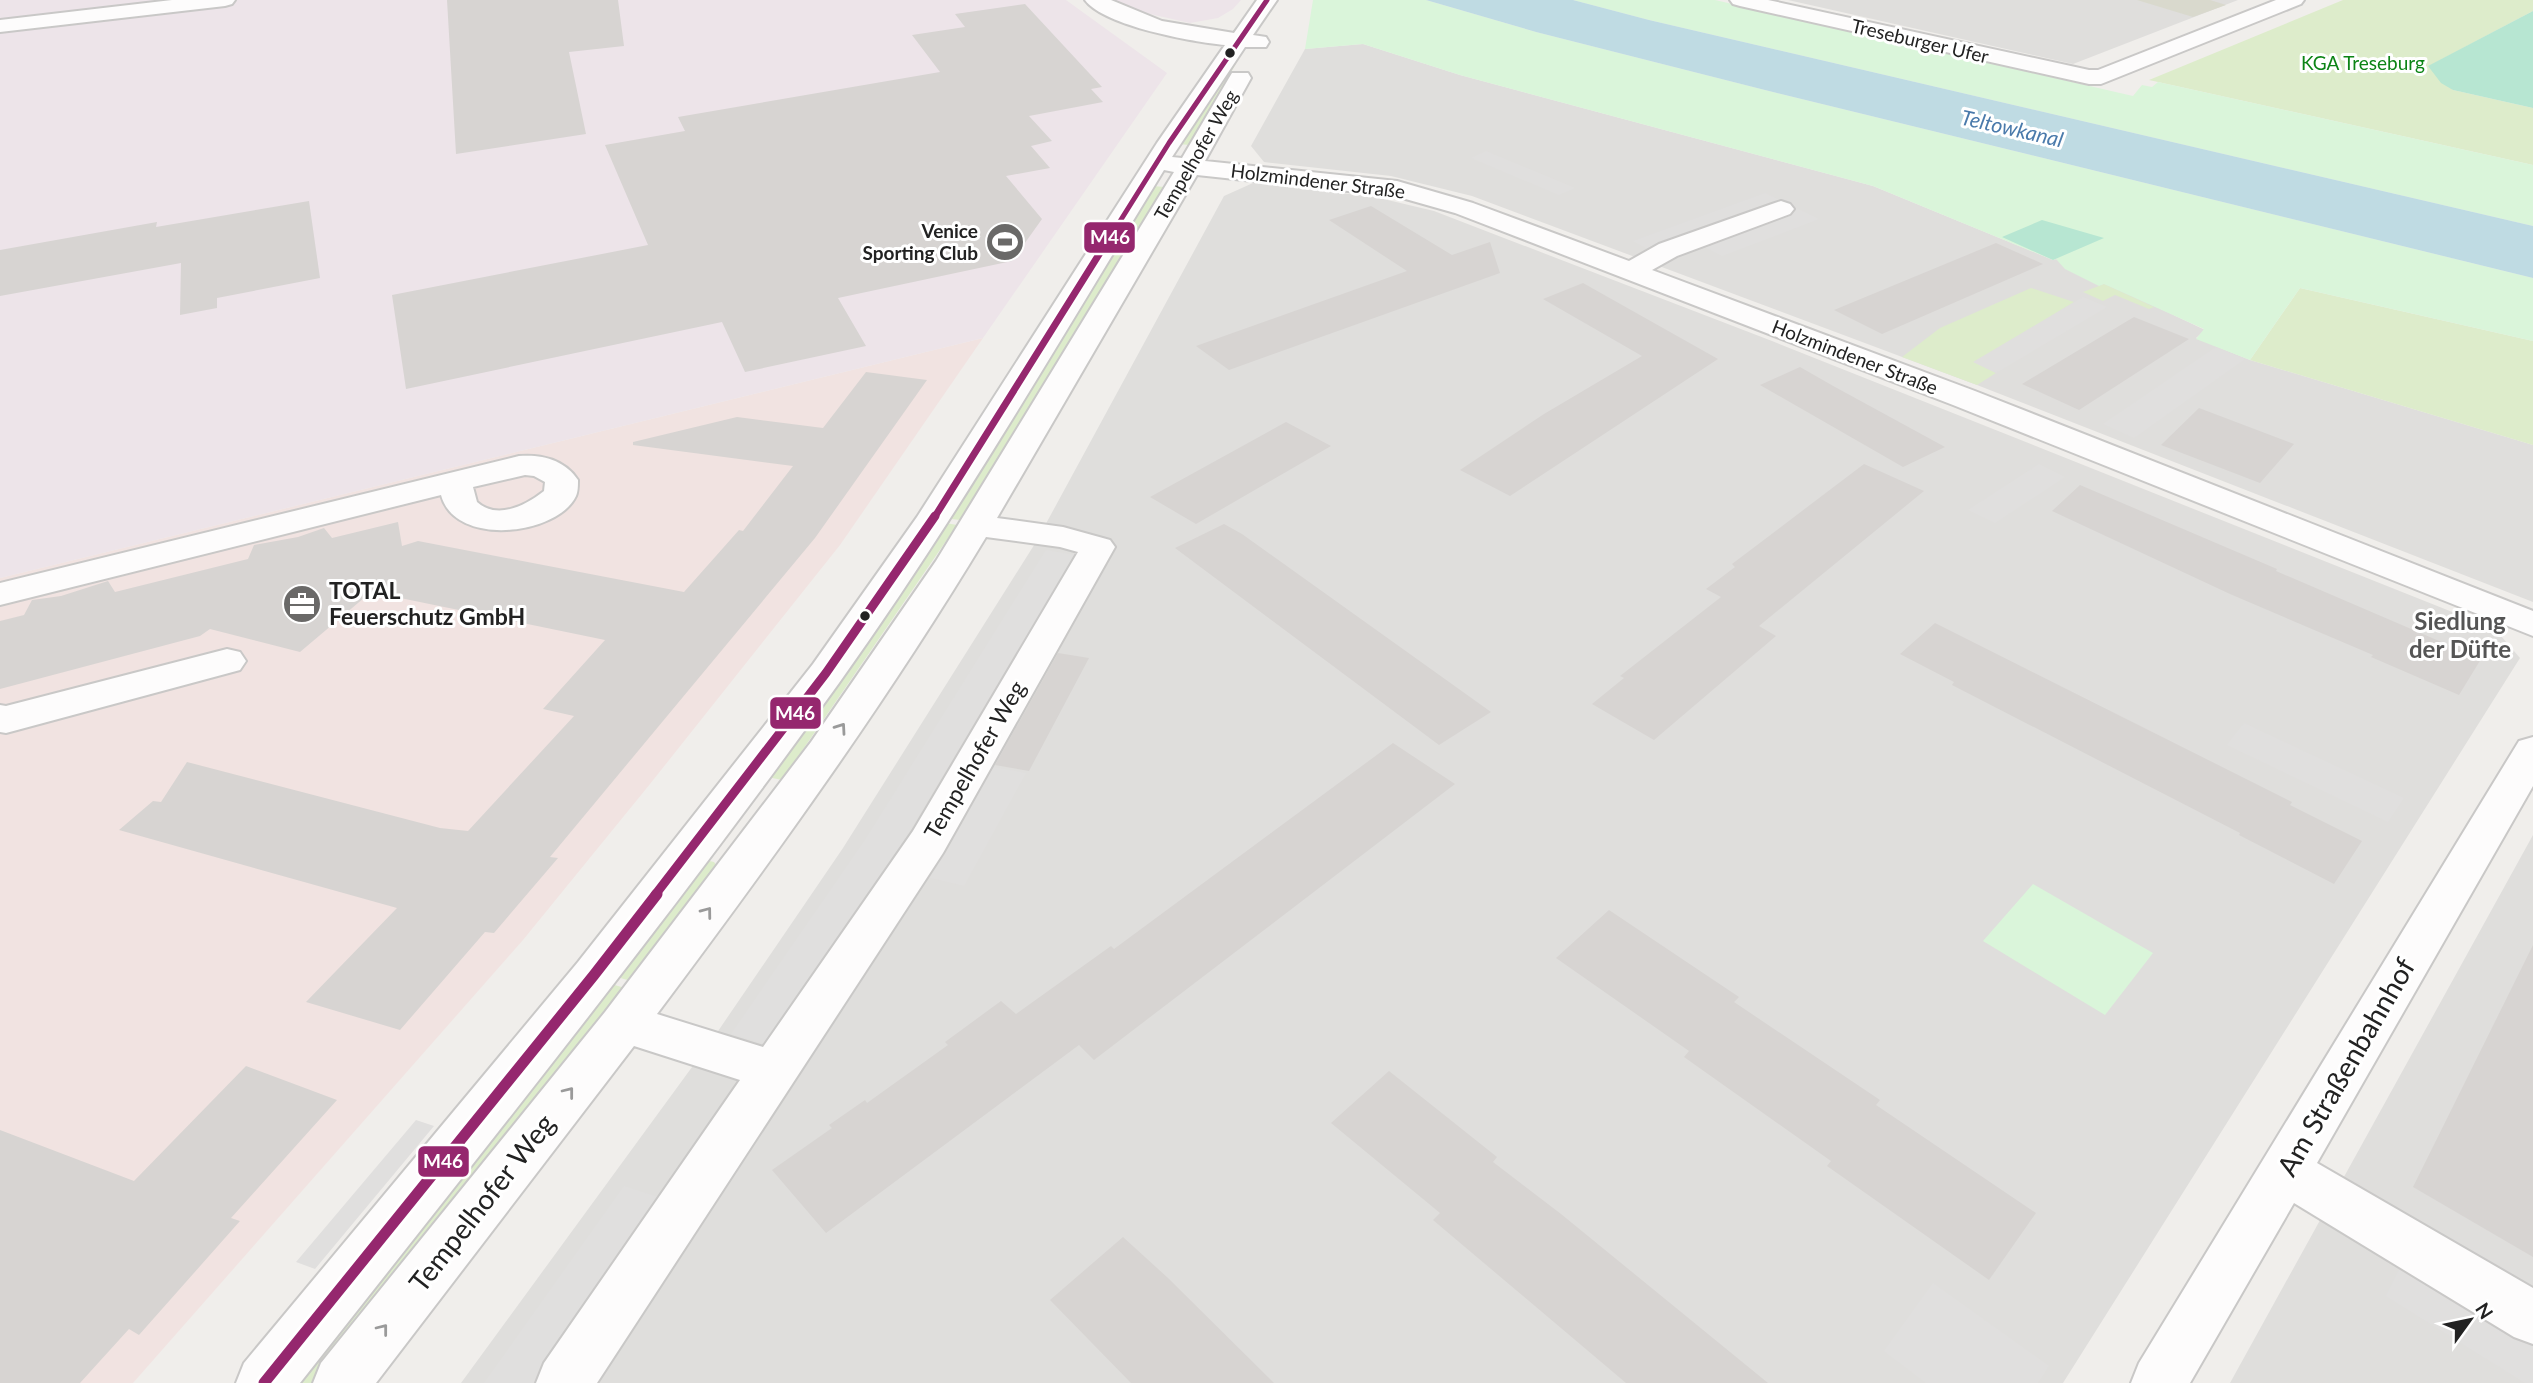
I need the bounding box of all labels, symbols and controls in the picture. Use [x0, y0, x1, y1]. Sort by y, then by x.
street label: Treseburger Ufer [1849, 14, 1991, 67]
unlabelled marker [1223, 46, 1237, 60]
park label: KGA Treseburg [2301, 51, 2425, 74]
street label: Tempelhofer Weg [1149, 85, 1242, 224]
water label: Teltowkanal [1959, 104, 2066, 151]
street label: Holzmindener Straße [1230, 158, 1407, 203]
place label: Venice Sporting Club [863, 219, 978, 264]
sports icon: Venice Sporting Club [984, 221, 1026, 263]
line badge: M46 [1083, 221, 1136, 254]
text: M46 [1090, 225, 1130, 248]
street label: Holzmindener Straße [1769, 314, 1941, 399]
place label: TOTAL Feuerschutz GmbH [329, 576, 525, 630]
office icon: TOTAL Feuerschutz GmbH [281, 583, 323, 625]
district label: Siedlung der Düfte [2409, 606, 2511, 663]
unlabelled marker [858, 609, 872, 623]
street label: Tempelhofer Weg [918, 675, 1031, 844]
line badge: M46 [769, 696, 822, 730]
text: M46 [775, 701, 815, 724]
one-way arrow [833, 723, 846, 736]
one-way arrow [699, 907, 712, 919]
street label: Am Straßenbahnhof [2269, 951, 2421, 1182]
one-way arrow [561, 1088, 574, 1100]
street label: Tempelhofer Weg [401, 1107, 561, 1298]
line badge: M46 [417, 1145, 470, 1178]
text: M46 [423, 1149, 463, 1172]
north arrow [2435, 1285, 2505, 1355]
text: N [2471, 1298, 2498, 1323]
one-way arrow [375, 1325, 388, 1337]

